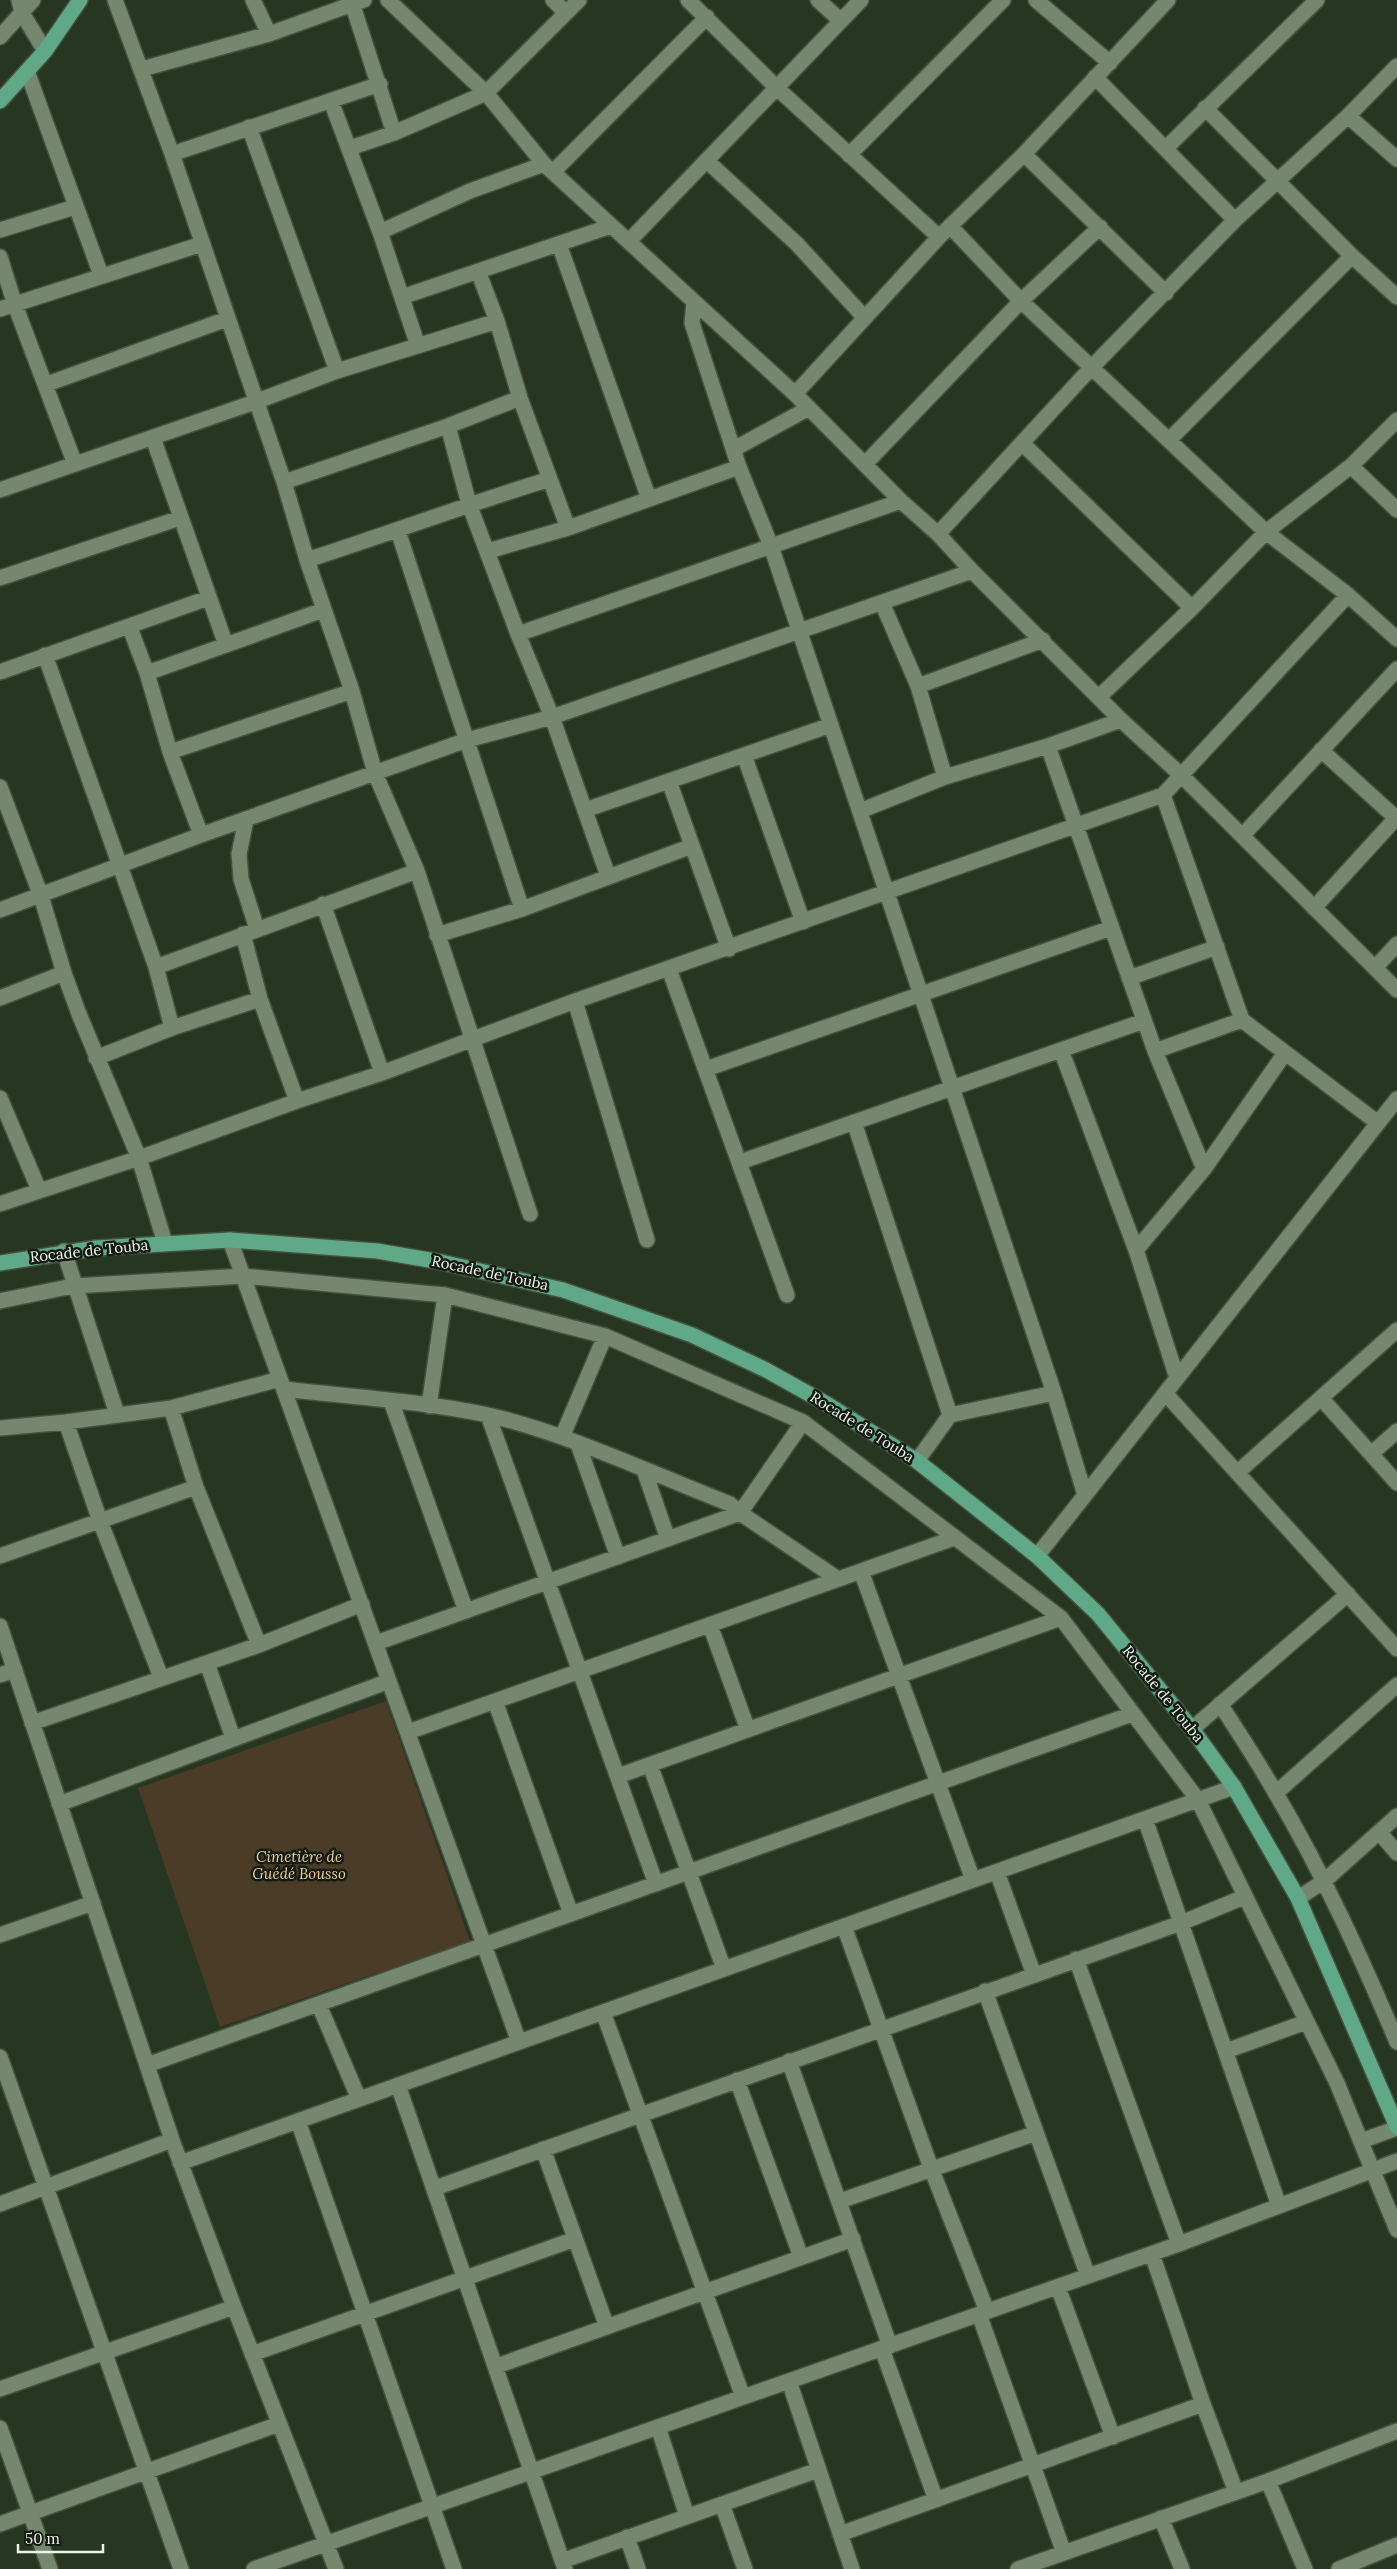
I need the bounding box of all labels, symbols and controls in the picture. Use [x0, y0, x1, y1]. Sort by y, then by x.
street label: Rocade de Touba [29, 1235, 149, 1266]
street label: Rocade de Touba [430, 1251, 551, 1294]
street label: Rocade de Touba [807, 1387, 918, 1466]
street label: Rocade de Touba [1119, 1641, 1208, 1746]
park label: Cimetière de Guédé Bousso [252, 1847, 346, 1883]
scale bar [18, 2522, 102, 2554]
text: 50 m [25, 2529, 60, 2548]

